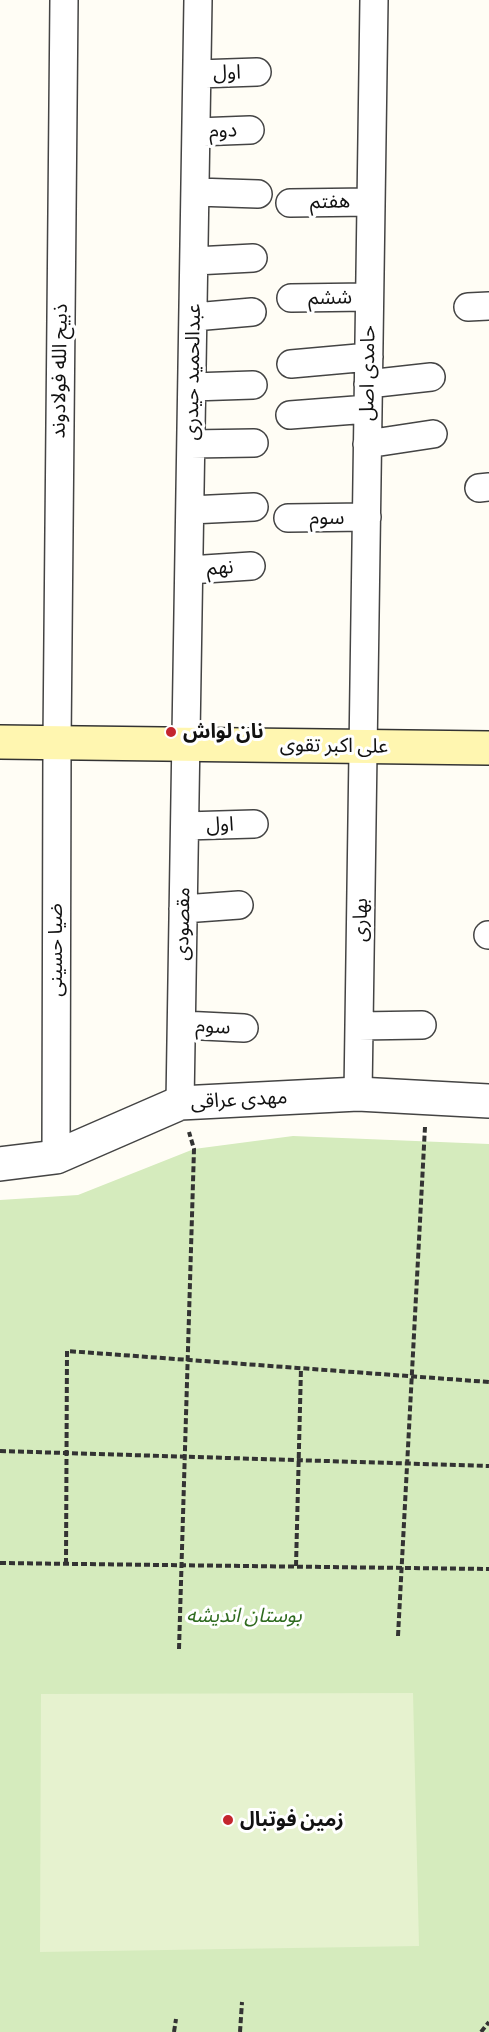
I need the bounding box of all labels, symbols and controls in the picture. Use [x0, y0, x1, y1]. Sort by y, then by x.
street label: اول [213, 61, 241, 85]
street label: دوم [209, 119, 237, 143]
street label: هفتم [310, 190, 350, 214]
street label: ششم [308, 286, 352, 310]
street label: ذبیح الله فولادوند [47, 303, 73, 439]
street label: عبدالحمید حیدری [180, 303, 206, 441]
street label: حامدی اصل [355, 325, 381, 421]
street label: سوم [310, 506, 344, 530]
street label: نهم [206, 555, 234, 581]
place label: نان لواش [183, 720, 264, 744]
marker: نان لواش [164, 725, 178, 739]
street label: علی اکبر تقوی [280, 733, 388, 759]
street label: اول [206, 813, 234, 837]
street label: مقصودی [170, 887, 196, 961]
street label: بهاری [349, 898, 373, 942]
street label: ضیا حسینی [44, 903, 68, 997]
street label: سوم [195, 1014, 231, 1040]
street label: مهدی عراقی [190, 1085, 288, 1115]
park label: بوستان اندیشه [186, 1604, 302, 1628]
place label: زمین فوتبال [240, 1808, 344, 1832]
marker: زمین فوتبال [221, 1813, 235, 1827]

